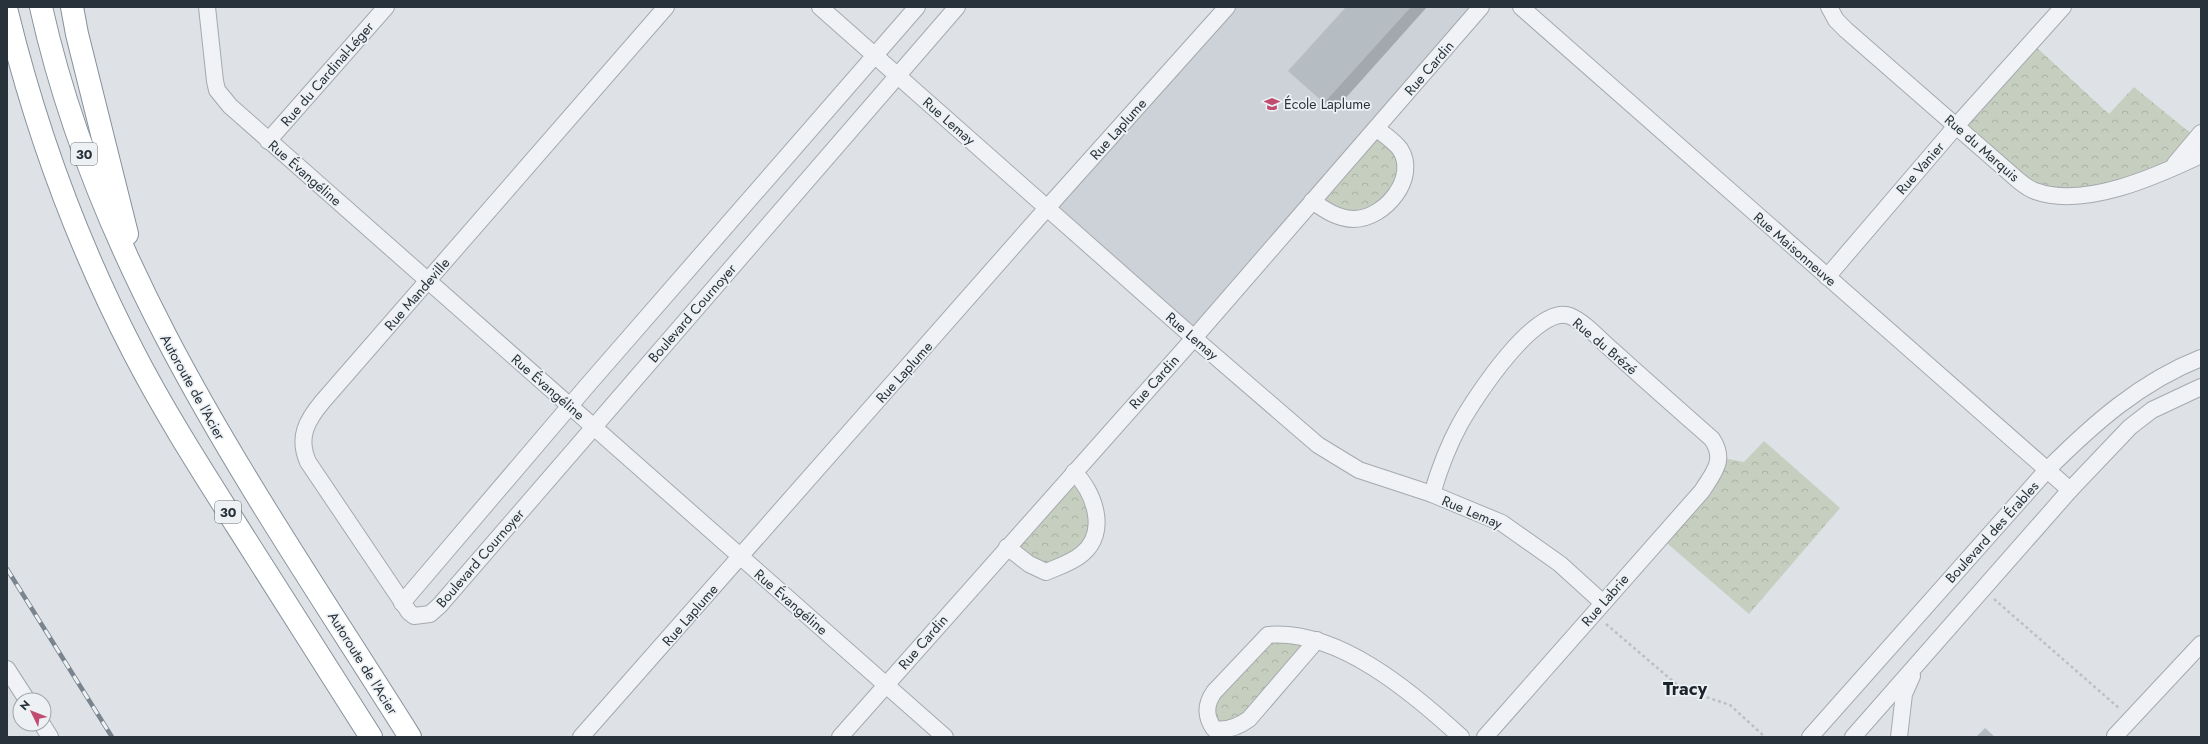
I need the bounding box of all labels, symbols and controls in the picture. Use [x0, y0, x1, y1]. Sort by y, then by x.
street label: Rue du Cardinal-Léger [276, 17, 378, 131]
street label: Rue Cardin [1400, 36, 1458, 100]
street label: Rue Lemay [918, 93, 980, 150]
street label: Rue Laplume [1085, 94, 1151, 164]
place label: École Laplume [1284, 94, 1370, 114]
school or university icon: École Laplume [1263, 95, 1281, 113]
street label: Rue du Marquis [1940, 110, 2024, 186]
street label: Rue Évangéline [264, 136, 346, 210]
street label: Rue Vanier [1891, 137, 1949, 199]
road number: 30 [71, 143, 97, 165]
street label: Rue Maisonneuve [1749, 207, 1841, 291]
street label: Rue Mandeville [380, 253, 454, 335]
street label: Boulevard Cournoyer [643, 259, 741, 367]
street label: Rue Lemay [1161, 308, 1223, 365]
street label: Rue du Brézé [1568, 313, 1642, 379]
street label: Autoroute de l'Acier [156, 331, 230, 444]
street label: Rue Laplume [871, 337, 937, 407]
street label: Rue Évangéline [507, 350, 589, 424]
street label: Rue Cardin [1124, 351, 1184, 413]
street label: Boulevard des Érables [1941, 476, 2044, 587]
street label: Rue Lemay [1439, 490, 1506, 534]
road number: 30 [215, 501, 241, 523]
street label: Boulevard Cournoyer [431, 504, 529, 612]
street label: Rue Évangéline [750, 565, 832, 639]
street label: Rue Labrie [1577, 570, 1633, 630]
street label: Rue Laplume [657, 580, 723, 650]
street label: Autoroute de l'Acier [323, 608, 403, 718]
street label: Rue Cardin [894, 610, 952, 674]
district label: Tracy [1663, 676, 1708, 702]
north arrow [12, 692, 52, 732]
text: N [16, 697, 34, 714]

